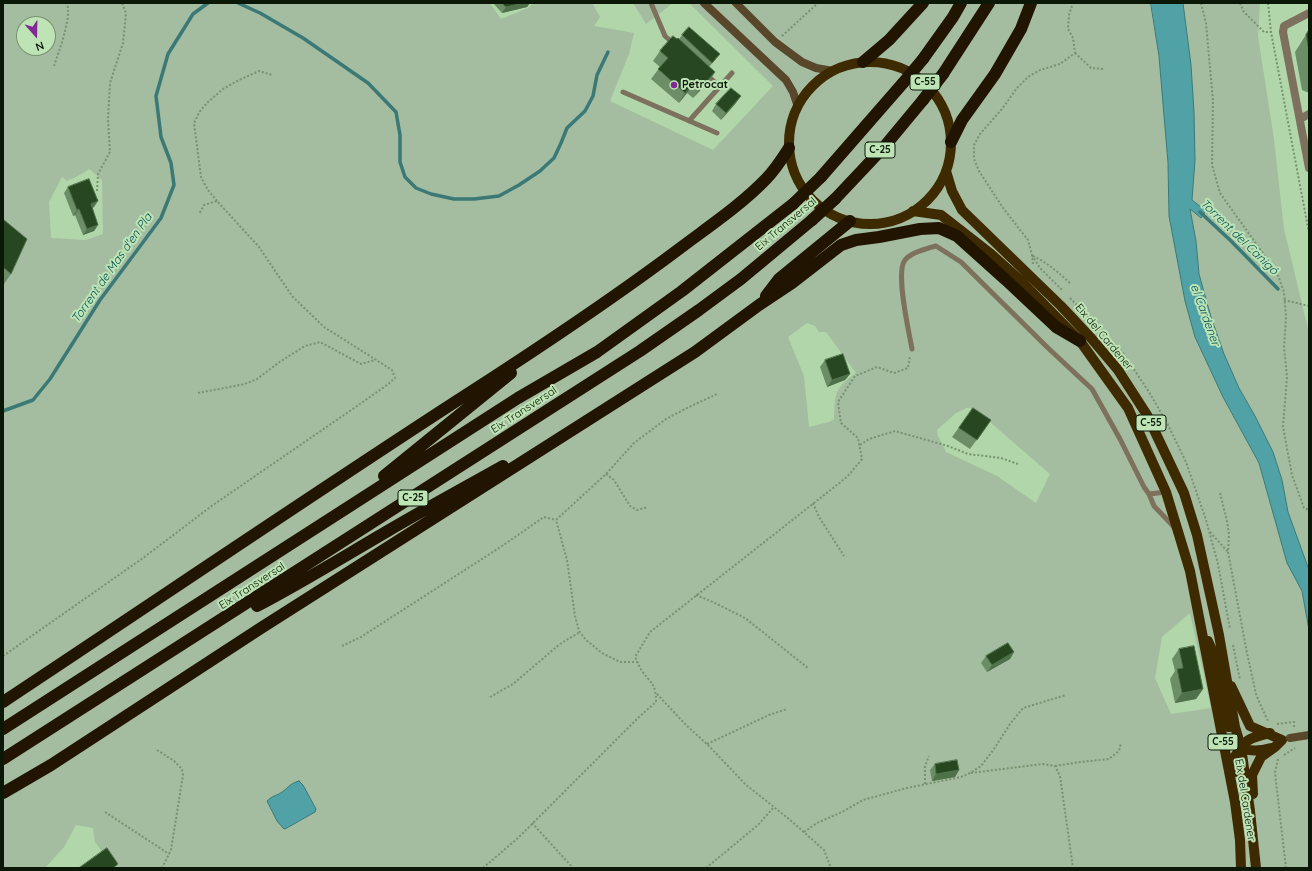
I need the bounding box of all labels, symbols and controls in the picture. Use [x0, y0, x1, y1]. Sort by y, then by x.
north arrow [16, 16, 56, 56]
text: N [34, 38, 46, 54]
road number: C-55 [910, 74, 940, 90]
place label: Petrocat [682, 78, 728, 92]
marker: Petrocat [669, 80, 679, 90]
road number: C-25 [865, 142, 895, 158]
street label: Eix Transversal [753, 195, 819, 253]
water label: Torrent del Canigó [1197, 196, 1281, 278]
water label: Torrent de Mas d'en Pla [69, 211, 155, 325]
water label: el Cardener [1187, 282, 1223, 348]
street label: Eix del Cardener [1072, 301, 1136, 373]
street label: Eix Transversal [489, 384, 559, 436]
road number: C-55 [1136, 415, 1166, 431]
road number: C-25 [398, 490, 428, 506]
street label: Eix Transversal [217, 560, 287, 612]
road number: C-55 [1208, 734, 1238, 750]
street label: Eix del Cardener [1232, 758, 1258, 842]

